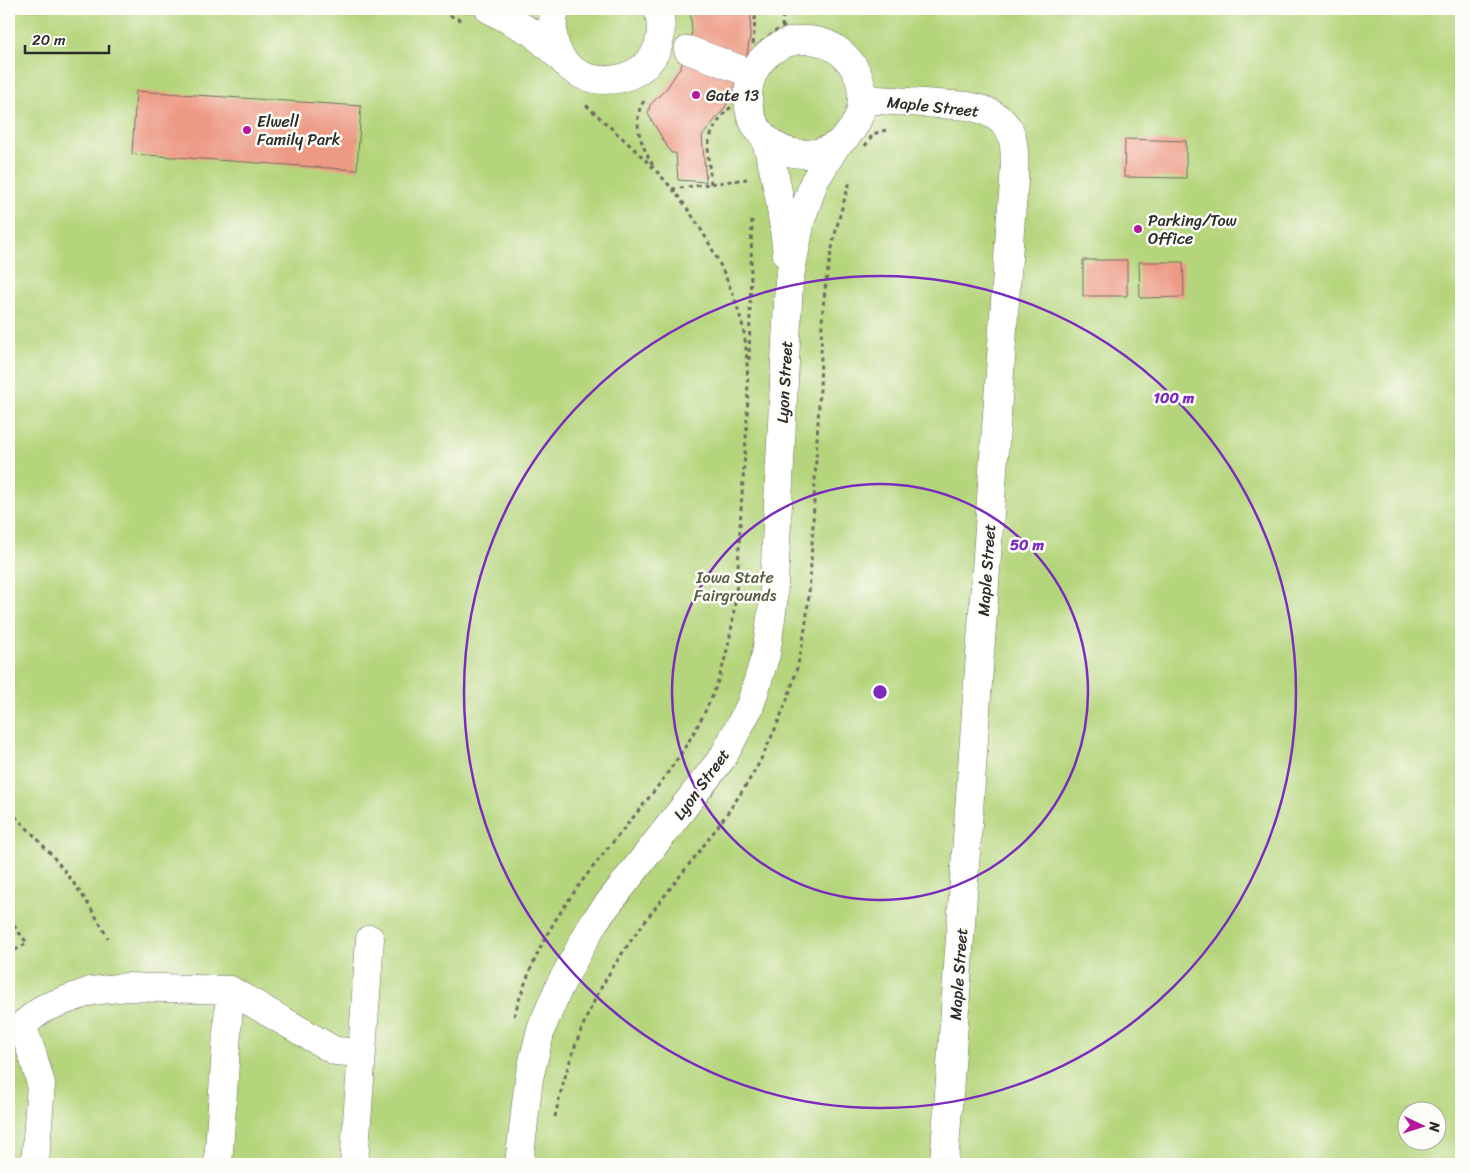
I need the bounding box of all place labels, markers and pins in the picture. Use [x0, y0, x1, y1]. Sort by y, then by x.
place label: Gate 13 [706, 81, 759, 110]
marker: Gate 13 [690, 89, 702, 101]
place label: Elwell Family Park [257, 107, 341, 154]
marker: Elwell Family Park [241, 124, 253, 136]
place label: Parking/Tow Office [1148, 206, 1238, 253]
marker: Parking/Tow Office [1132, 223, 1144, 235]
centre of rings [871, 683, 889, 701]

